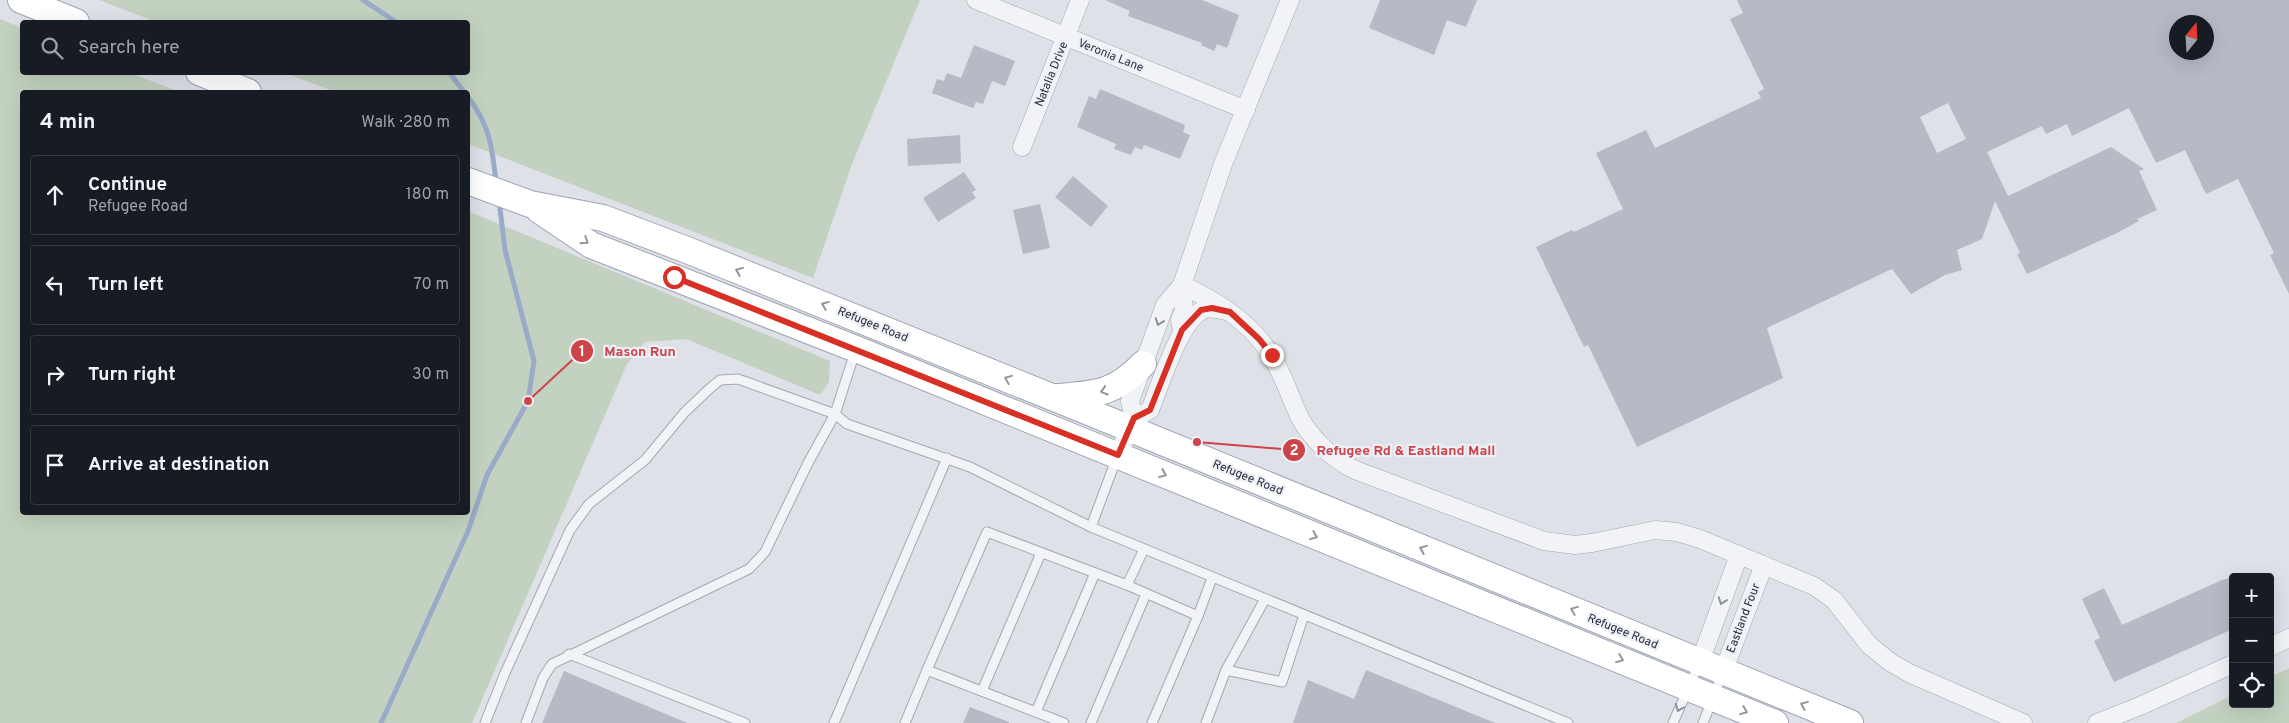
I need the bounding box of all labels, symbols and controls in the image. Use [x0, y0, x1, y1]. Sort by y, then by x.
north arrow [2169, 15, 2214, 60]
search box [20, 20, 470, 75]
icon: search [38, 34, 66, 62]
street label: Veronia Lane [1075, 35, 1146, 76]
text: Search here [78, 36, 180, 60]
street label: Natalia Drive [1032, 40, 1072, 109]
text: 4 min [40, 109, 96, 136]
text: Walk · 280 m [361, 113, 450, 133]
text: Continue [88, 173, 167, 197]
icon: ahead [41, 181, 69, 209]
text: 180 m [406, 185, 449, 205]
text: Refugee Road [88, 197, 188, 217]
one-way arrow [580, 234, 589, 244]
route start [663, 266, 686, 289]
one-way arrow [735, 266, 744, 277]
icon: left [41, 271, 69, 299]
text: Turn left [88, 273, 164, 297]
text: 70 m [414, 275, 449, 295]
one-way arrow [821, 301, 829, 311]
street label: Refugee Road [835, 304, 910, 346]
one-way arrow [1155, 318, 1165, 326]
callout: Mason Run [570, 336, 686, 365]
text: 1 [579, 343, 585, 362]
text: Mason Run [604, 344, 676, 361]
route end [1261, 344, 1284, 367]
icon: right [41, 361, 69, 389]
text: Turn right [88, 363, 176, 387]
text: 30 m [412, 365, 449, 385]
one-way arrow [1004, 375, 1013, 385]
one-way arrow [1100, 385, 1109, 395]
callout: Refugee Rd & Eastland Mall [1281, 435, 1505, 464]
text: 2 [1289, 442, 1299, 461]
text: Refugee Rd & Eastland Mall [1317, 443, 1495, 460]
icon: arrive [41, 451, 69, 479]
text: Arrive at destination [88, 453, 269, 477]
street label: Refugee Road [1210, 457, 1285, 499]
one-way arrow [1158, 468, 1167, 478]
one-way arrow [1309, 530, 1317, 540]
one-way arrow [1419, 545, 1428, 555]
map controls [2229, 573, 2274, 708]
button: + [2229, 573, 2274, 618]
street label: Eastland Four [1723, 581, 1765, 655]
one-way arrow [1718, 596, 1728, 605]
one-way arrow [1570, 606, 1579, 617]
street label: Refugee Road [1585, 611, 1660, 653]
button: − [2229, 618, 2274, 663]
one-way arrow [1615, 653, 1624, 664]
button: locate [2229, 663, 2274, 708]
one-way arrow [1801, 701, 1809, 711]
one-way arrow [1675, 703, 1685, 712]
one-way arrow [1739, 704, 1748, 715]

